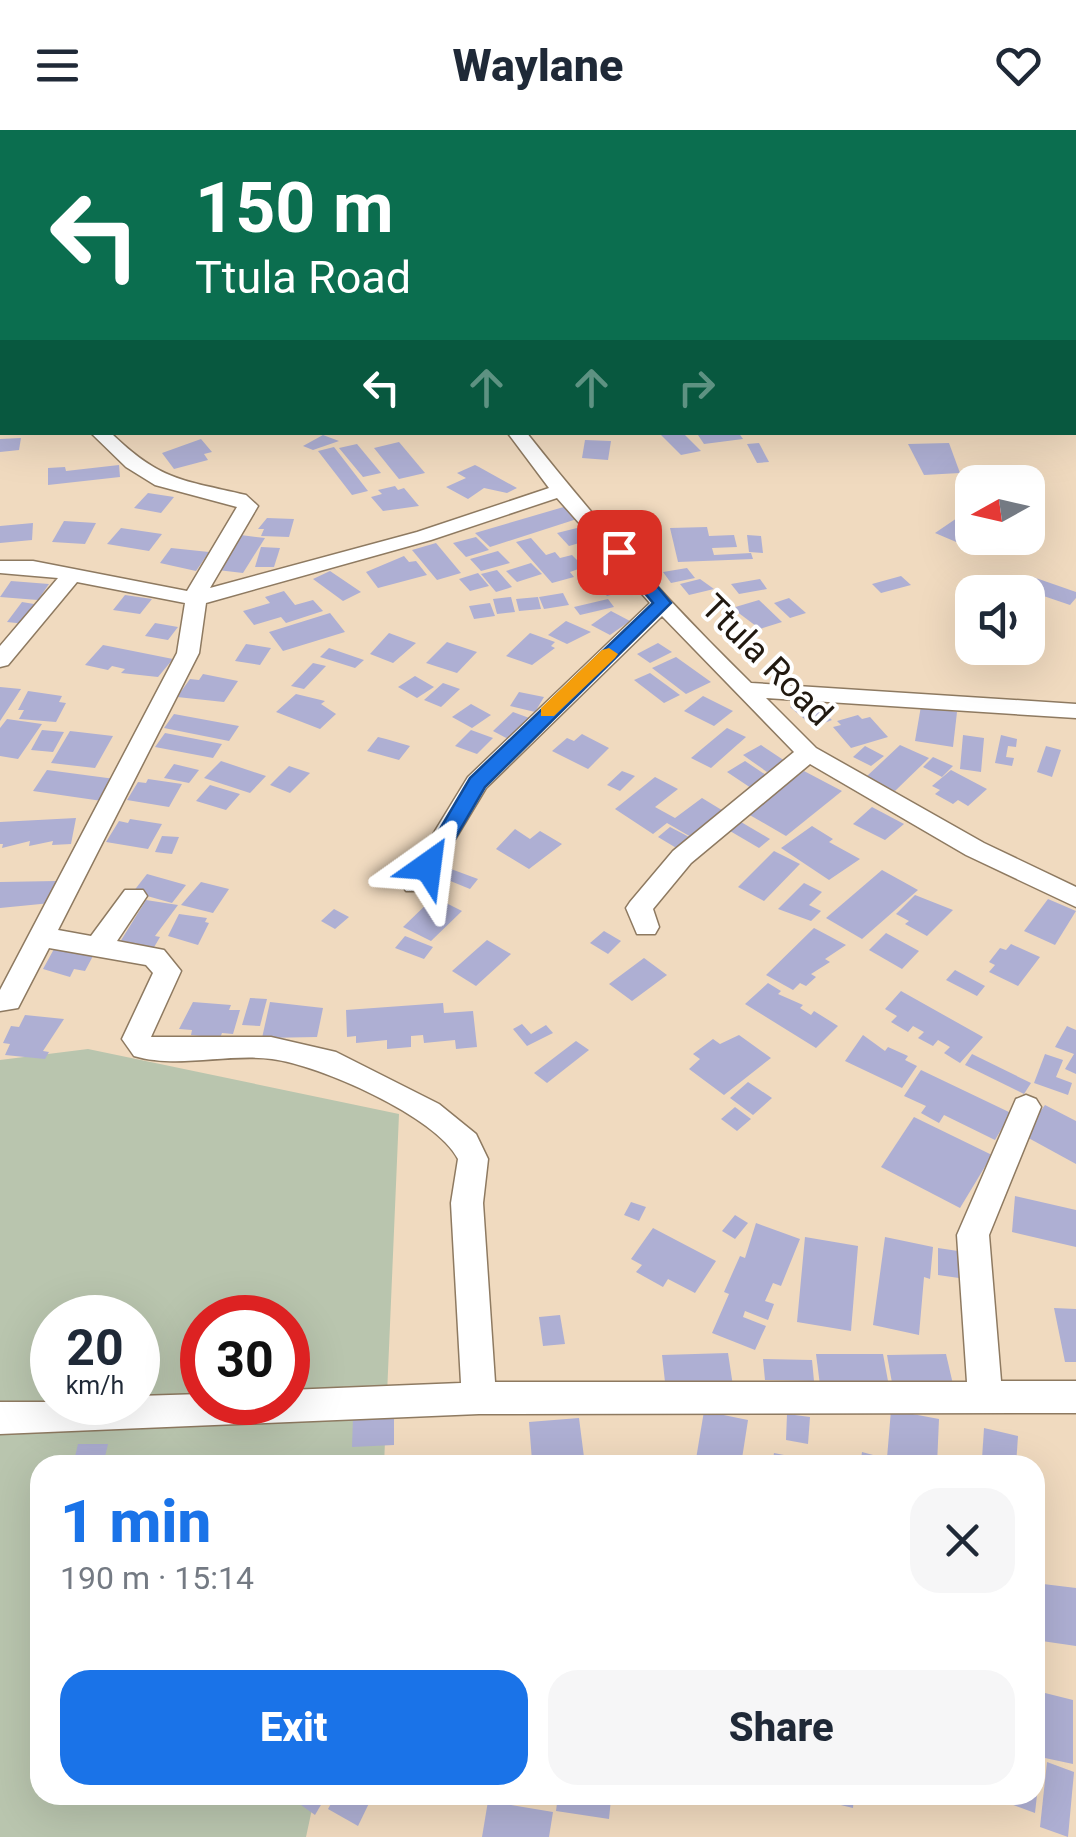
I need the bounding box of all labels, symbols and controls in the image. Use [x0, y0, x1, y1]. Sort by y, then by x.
icon: menu [30, 38, 85, 93]
icon: heart [991, 38, 1046, 93]
text: Waylane [452, 39, 624, 92]
text: 150 m [195, 167, 394, 249]
icon: left [30, 170, 160, 300]
text: Ttula Road [195, 251, 411, 304]
icon: left [354, 360, 409, 415]
icon: ahead [459, 360, 514, 415]
icon: ahead [564, 360, 619, 415]
icon: right [669, 360, 724, 415]
north arrow [955, 465, 1045, 555]
map controls [955, 465, 1045, 665]
pin [577, 510, 662, 595]
icon: arrive [592, 525, 647, 580]
button: sound [955, 575, 1045, 665]
street label: Ttula Road [693, 586, 841, 734]
position arrow [376, 814, 480, 918]
speed limit sign: 30 [180, 1295, 310, 1425]
text: 20 [66, 1319, 124, 1377]
text: km/h [66, 1371, 124, 1400]
text: 1 min [60, 1486, 211, 1557]
button: close [910, 1488, 1015, 1593]
text: 190 m · 15:14 [60, 1559, 254, 1597]
button: Exit [60, 1670, 528, 1785]
button: Share [548, 1670, 1015, 1785]

